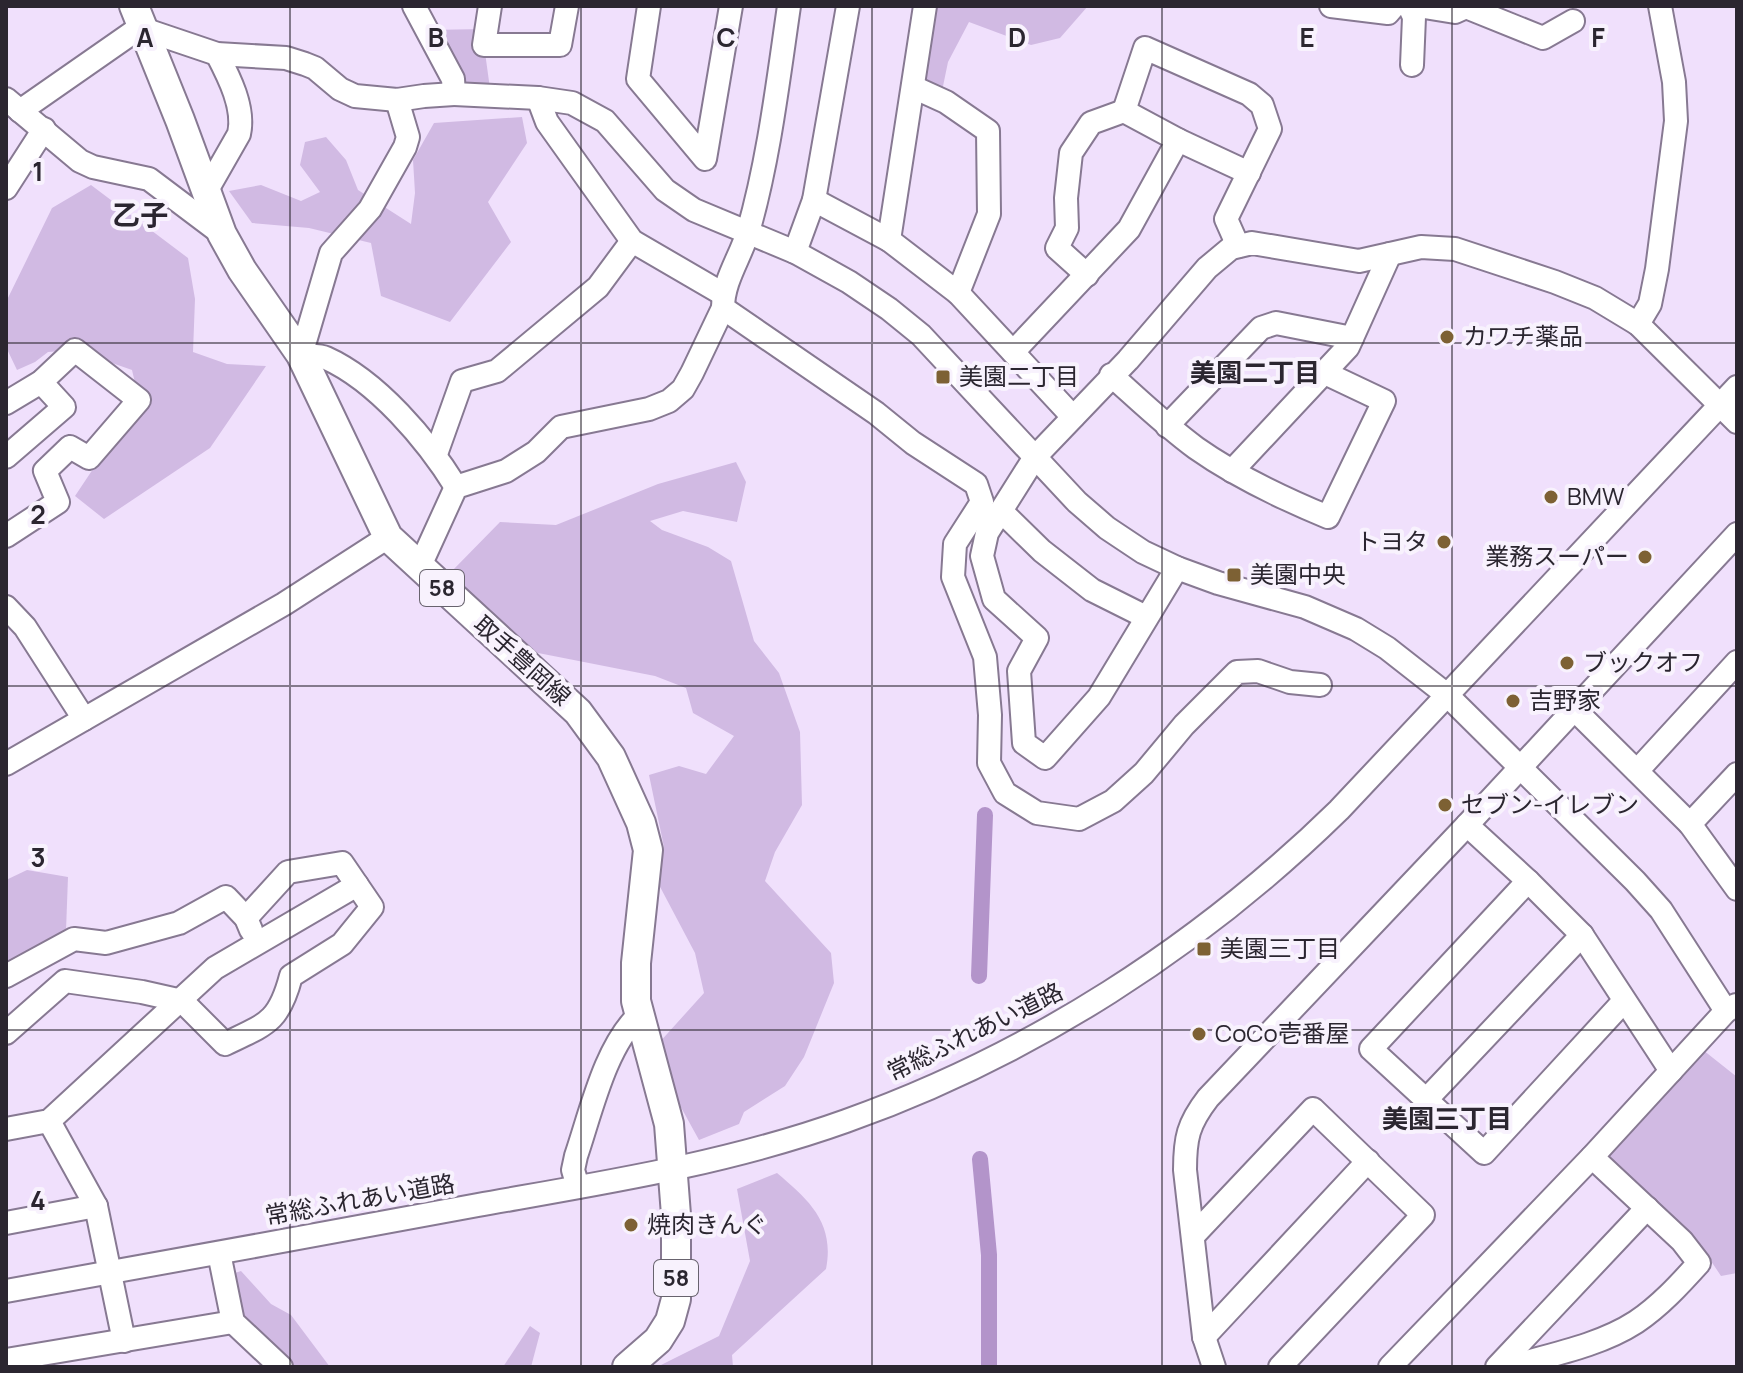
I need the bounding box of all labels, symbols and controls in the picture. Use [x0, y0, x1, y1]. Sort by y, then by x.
text: A [136, 19, 154, 55]
text: B [428, 19, 444, 55]
text: C [716, 19, 736, 55]
text: D [1008, 19, 1026, 55]
text: E [1299, 19, 1315, 55]
text: F [1591, 19, 1605, 55]
text: 1 [32, 153, 44, 189]
district label: 乙子 [112, 195, 168, 233]
place label: カワチ薬品 [1463, 319, 1583, 352]
marker: カワチ薬品 [1438, 328, 1456, 346]
district label: 美園二丁目 [1190, 354, 1320, 390]
place label: 美園二丁目 [959, 359, 1079, 392]
marker: 美園二丁目 [934, 368, 952, 386]
place label: BMW [1567, 479, 1625, 512]
marker: BMW [1542, 488, 1560, 506]
text: 2 [30, 496, 46, 532]
place label: トヨタ [1356, 524, 1428, 557]
marker: トヨタ [1435, 533, 1453, 551]
place label: 業務スーパー [1485, 539, 1629, 572]
marker: 業務スーパー [1636, 548, 1654, 566]
place label: 美園中央 [1250, 557, 1346, 590]
marker: 美園中央 [1225, 566, 1243, 584]
road number: 58 [420, 570, 464, 606]
street label: 取手豊岡線 [467, 607, 579, 712]
place label: ブックオフ [1583, 645, 1703, 678]
marker: ブックオフ [1558, 654, 1576, 672]
place label: 吉野家 [1529, 683, 1601, 716]
marker: 吉野家 [1504, 692, 1522, 710]
place label: セブン-イレブン [1461, 787, 1639, 820]
marker: セブン-イレブン [1436, 796, 1454, 814]
text: 3 [30, 839, 46, 875]
place label: 美園三丁目 [1220, 931, 1340, 964]
marker: 美園三丁目 [1195, 940, 1213, 958]
street label: 常総ふれあい道路 [881, 974, 1068, 1088]
place label: CoCo壱番屋 [1215, 1016, 1350, 1049]
marker: CoCo壱番屋 [1190, 1025, 1208, 1043]
district label: 美園三丁目 [1382, 1100, 1512, 1136]
street label: 常総ふれあい道路 [262, 1166, 457, 1231]
text: 4 [30, 1182, 46, 1218]
place label: 焼肉きんぐ [647, 1207, 767, 1240]
marker: 焼肉きんぐ [622, 1216, 640, 1234]
road number: 58 [654, 1260, 698, 1296]

